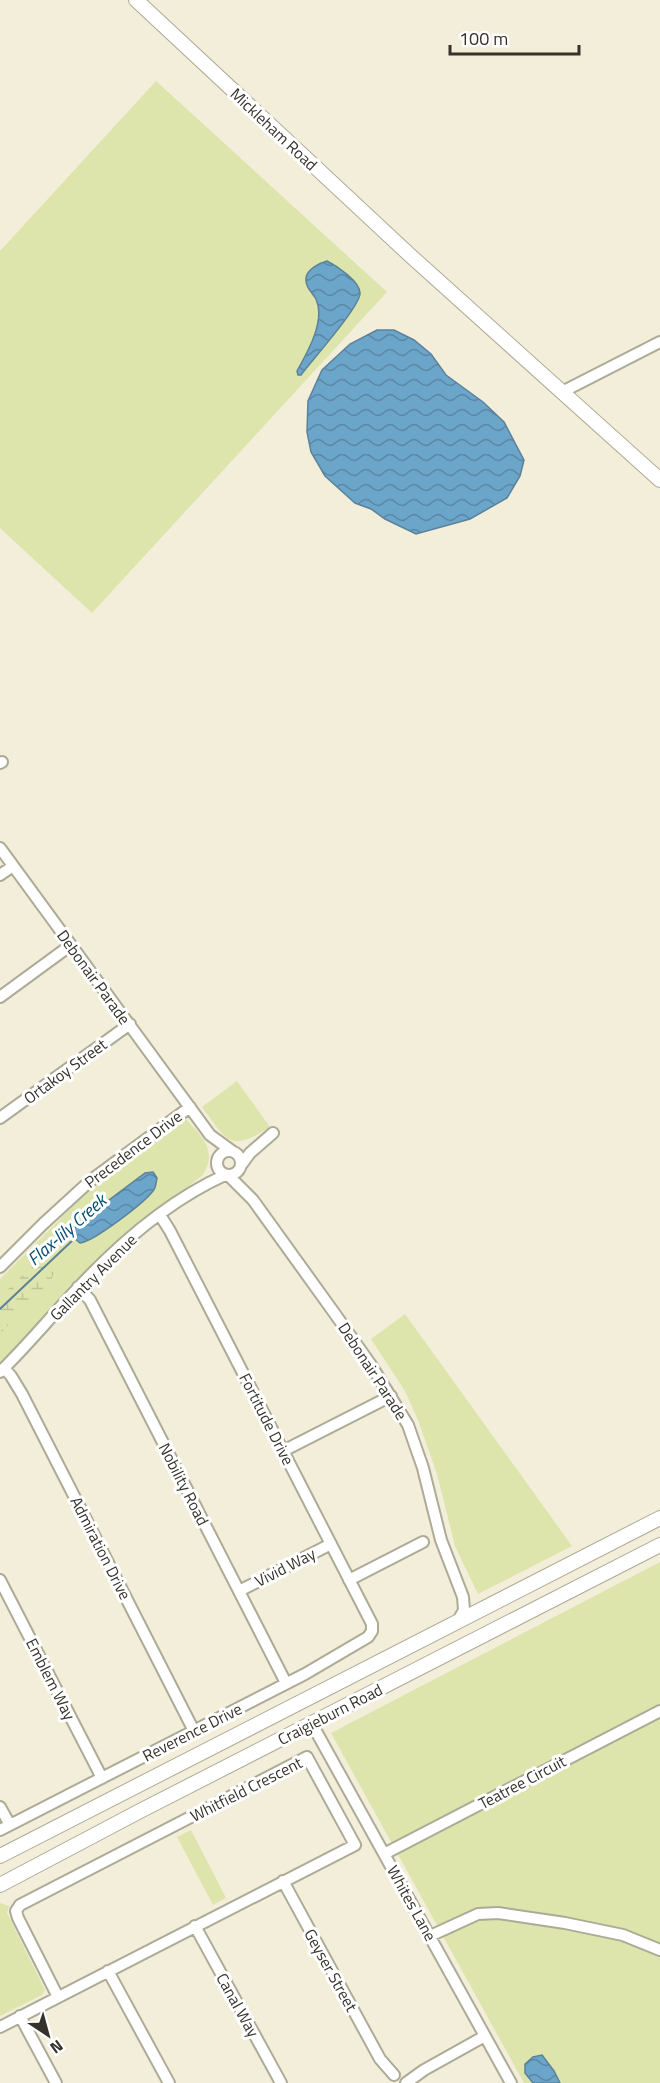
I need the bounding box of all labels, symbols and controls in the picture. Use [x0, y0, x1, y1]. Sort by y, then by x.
scale bar [450, 18, 579, 56]
text: 100 m [459, 25, 508, 52]
street label: Mickleham Road [225, 82, 323, 176]
street label: Debonair Parade [51, 925, 137, 1029]
street label: Ortakoy Street [18, 1032, 112, 1110]
street label: Precedence Drive [79, 1104, 187, 1194]
water label: Flax-lily Creek [21, 1186, 114, 1272]
street label: Gallantry Avenue [44, 1228, 142, 1326]
street label: Debonair Parade [332, 1318, 414, 1424]
street label: Fortitude Drive [234, 1369, 300, 1469]
street label: Nobility Road [153, 1439, 215, 1529]
street label: Admiration Drive [65, 1492, 137, 1604]
street label: Vivid Way [250, 1541, 320, 1593]
street label: Emblem Way [20, 1634, 82, 1724]
street label: Craigieburn Road [273, 1677, 387, 1751]
street label: Reverence Drive [138, 1697, 246, 1767]
street label: Teatree Circuit [474, 1749, 570, 1815]
street label: Whitfield Crescent [186, 1750, 307, 1828]
street label: Whites Lane [381, 1861, 443, 1945]
street label: Geyser Street [298, 1924, 364, 2016]
street label: Canal Way [210, 1969, 266, 2042]
north arrow [18, 2005, 78, 2065]
text: N [45, 2034, 68, 2060]

